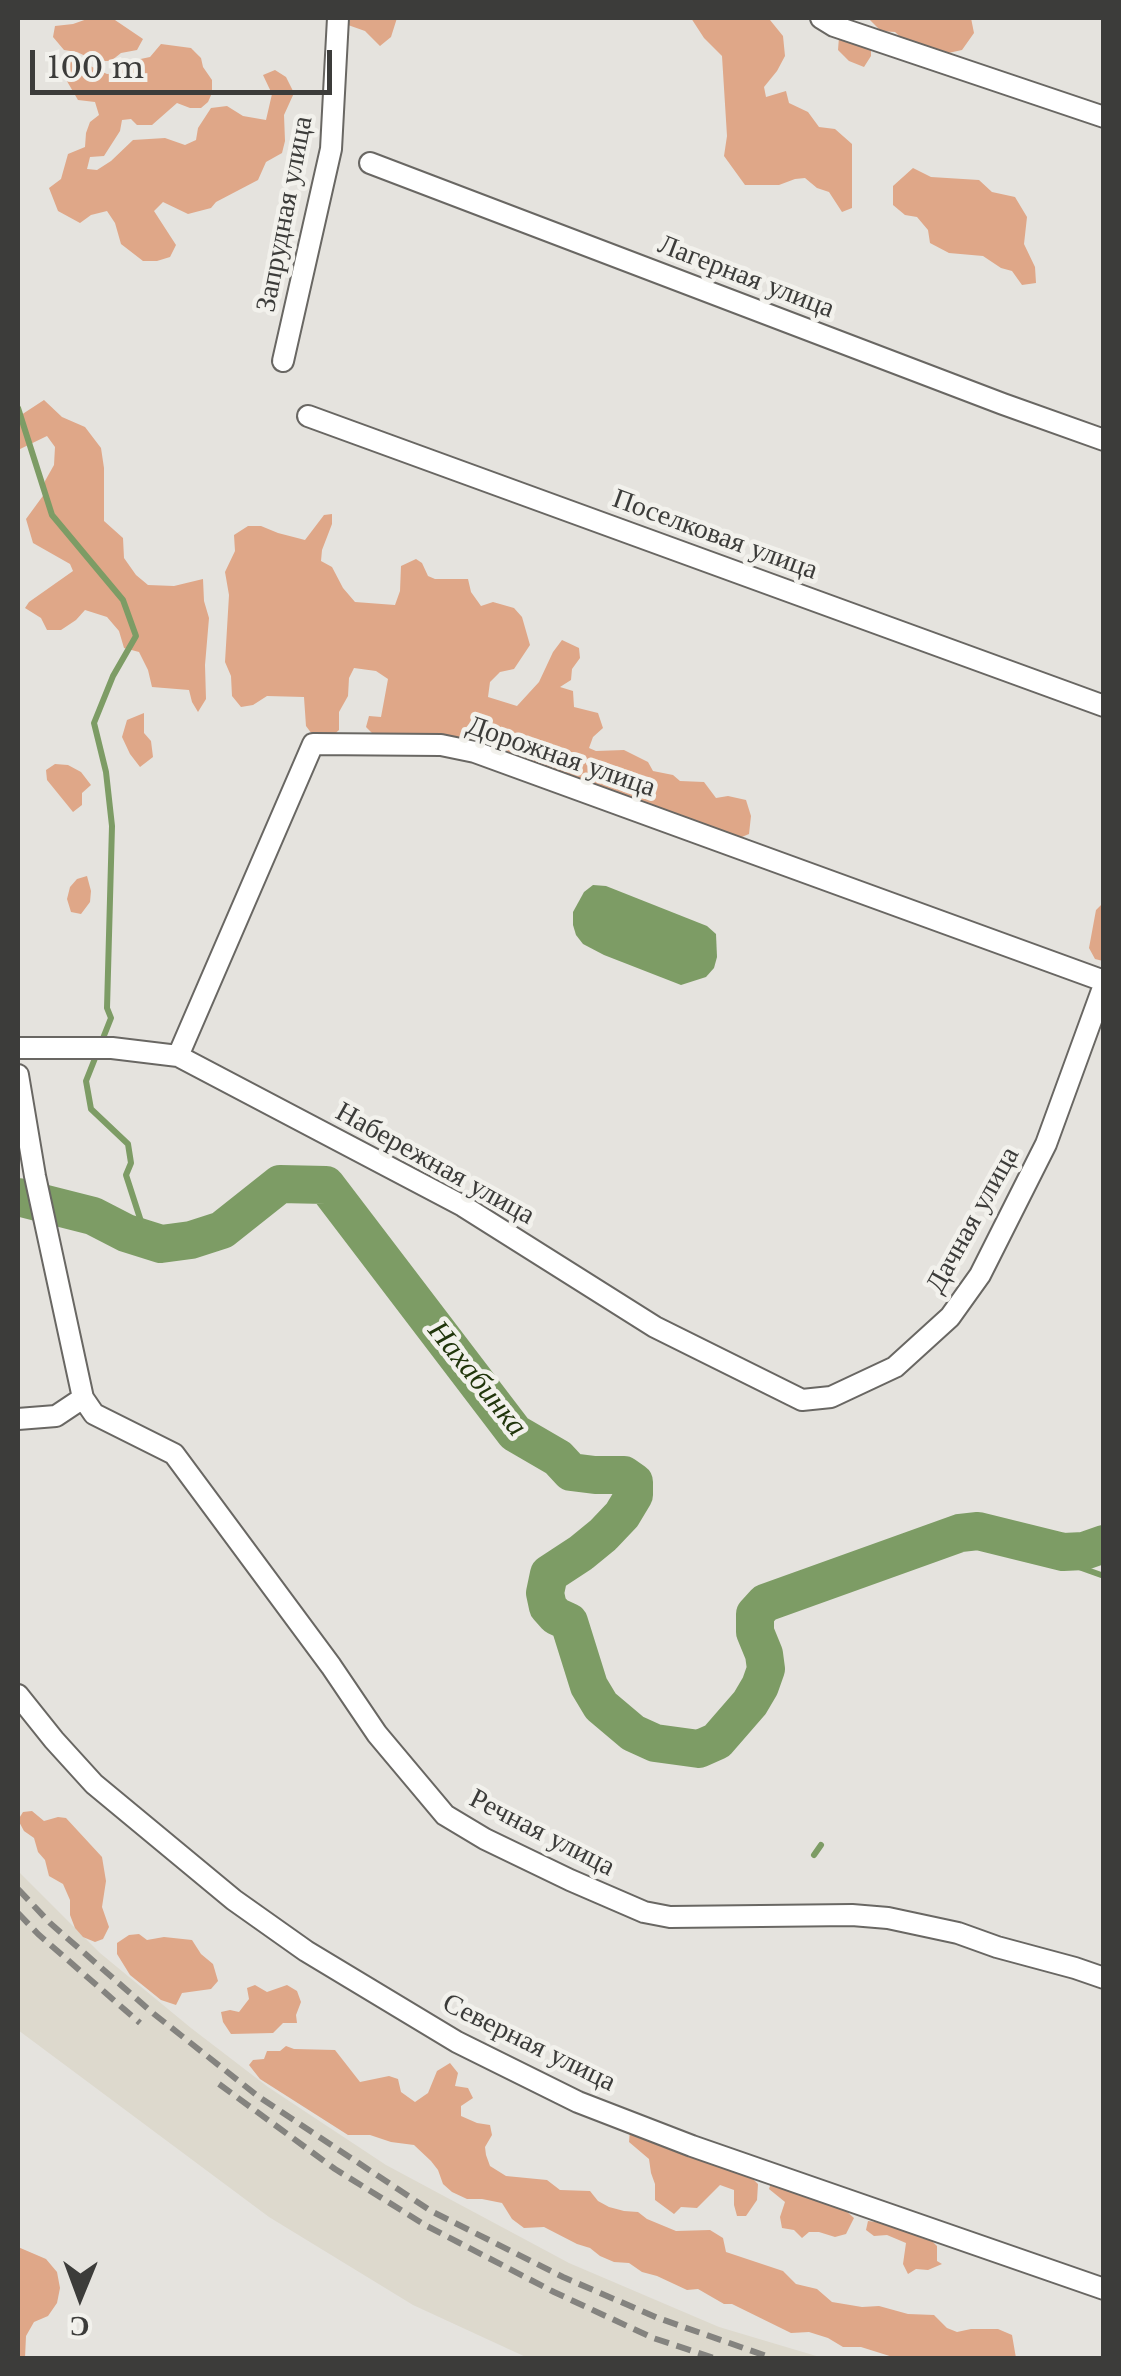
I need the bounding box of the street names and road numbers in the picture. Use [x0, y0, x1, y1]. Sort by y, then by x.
street label: Запрудная улица [250, 113, 320, 315]
street label: Лагерная улица [653, 228, 839, 326]
street label: Поселковая улица [608, 482, 822, 588]
street label: Дорожная улица [462, 709, 660, 805]
street label: Набережная улица [330, 1095, 540, 1233]
street label: Дачная улица [919, 1141, 1027, 1299]
street label: Речная улица [464, 1782, 620, 1884]
street label: Северная улица [437, 1987, 621, 2099]

